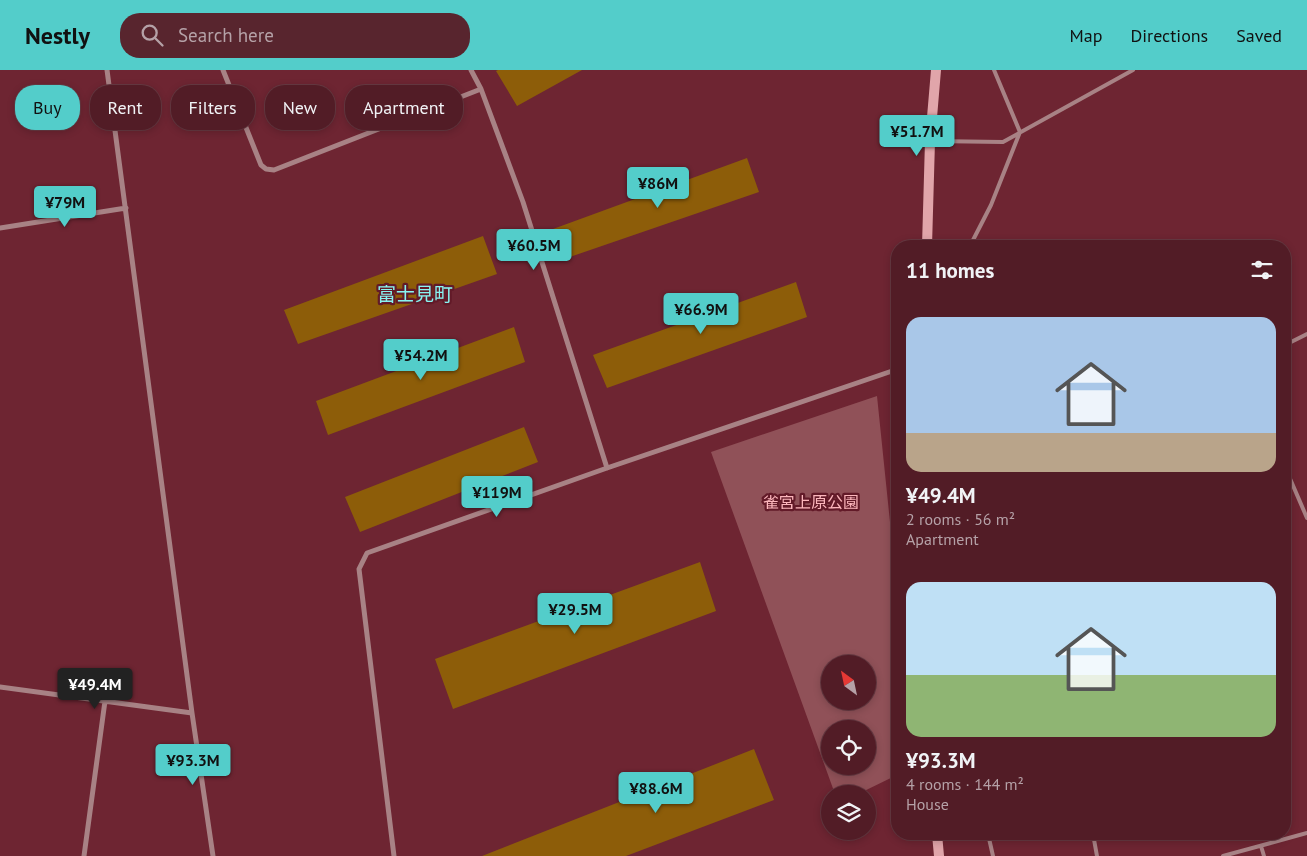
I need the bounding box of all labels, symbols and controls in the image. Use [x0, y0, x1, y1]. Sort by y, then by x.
search box [120, 13, 470, 58]
text: Nestly [25, 20, 90, 51]
icon: search [138, 21, 166, 49]
text: Search here [178, 23, 274, 47]
text: Map [1070, 24, 1102, 47]
text: Directions [1130, 24, 1208, 47]
text: Saved [1236, 24, 1282, 47]
chip: Buy [15, 85, 80, 130]
chip: Rent [90, 85, 161, 130]
chip: Filters [171, 85, 255, 130]
chip: New [265, 85, 335, 130]
chip: Apartment [345, 85, 463, 130]
pin: ¥51.7M [876, 114, 958, 157]
text: ¥51.7M [890, 121, 944, 141]
pin: ¥86M [628, 166, 688, 209]
text: ¥86M [638, 173, 678, 193]
pin: ¥79M [35, 186, 95, 228]
text: ¥79M [45, 192, 85, 212]
pin: ¥60.5M [493, 228, 575, 271]
text: ¥60.5M [507, 235, 561, 255]
icon: filters [1248, 256, 1276, 284]
text: 11 homes [906, 257, 994, 284]
district label: 富士見町 [377, 282, 453, 306]
pin: ¥66.9M [660, 292, 742, 335]
text: ¥66.9M [674, 299, 728, 319]
pin: ¥54.2M [380, 338, 462, 381]
text: ¥54.2M [394, 345, 448, 365]
icon: home [1046, 349, 1136, 439]
pin: ¥119M [462, 476, 532, 518]
text: ¥119M [472, 482, 522, 502]
text: ¥49.4M [906, 482, 976, 509]
park label: 雀宮上原公園 [763, 492, 859, 512]
text: 2 rooms · 56 m² [906, 509, 1015, 529]
text: Apartment [906, 529, 979, 549]
pin: ¥29.5M [534, 592, 616, 635]
text: ¥29.5M [548, 599, 602, 619]
icon: home [1046, 614, 1136, 704]
north arrow [821, 655, 876, 710]
map controls [821, 655, 876, 840]
pin: ¥49.4M [54, 668, 136, 710]
text: ¥49.4M [68, 674, 122, 694]
button: locate [821, 720, 876, 775]
pin: ¥93.3M [152, 744, 234, 786]
text: ¥93.3M [906, 747, 976, 774]
text: ¥93.3M [166, 750, 220, 770]
pin: ¥88.6M [615, 772, 697, 814]
text: 4 rooms · 144 m² [906, 774, 1024, 794]
text: ¥88.6M [629, 778, 683, 798]
button: layers [821, 785, 876, 840]
text: House [906, 794, 949, 814]

